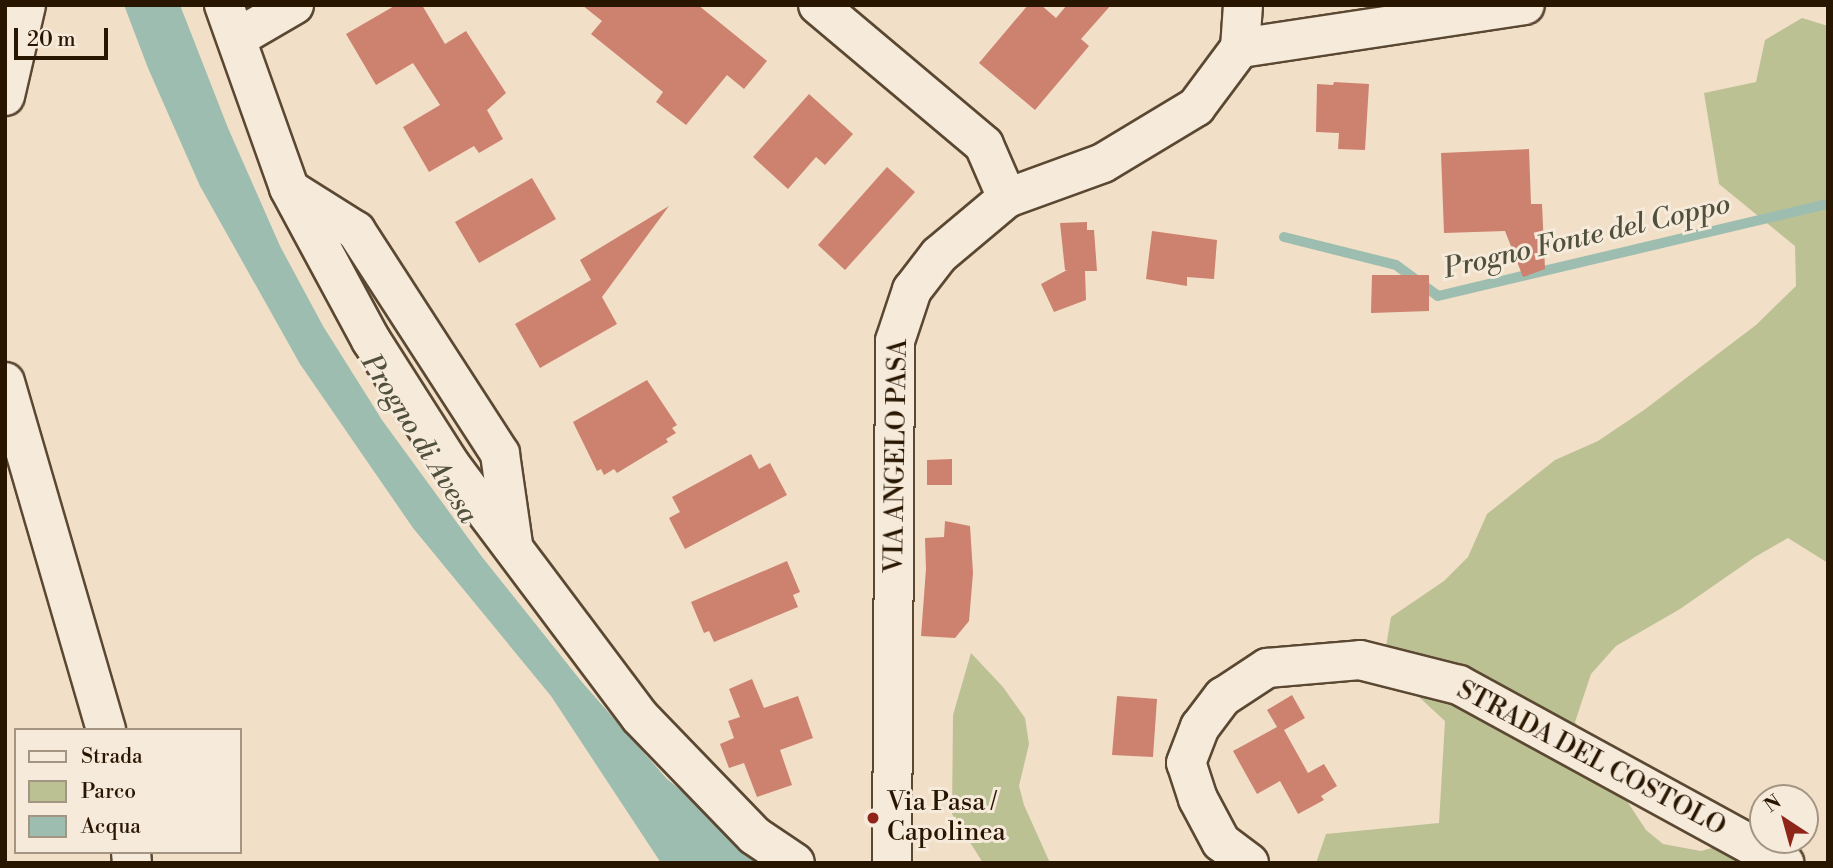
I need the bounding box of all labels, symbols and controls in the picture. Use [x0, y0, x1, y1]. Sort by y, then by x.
scale bar [18, 14, 112, 58]
text: 20 m [27, 27, 76, 53]
water label: Progno Fonte del Coppo [1440, 188, 1734, 286]
street label: VIA ANGELO PASA [879, 339, 915, 573]
water label: Progno di Avesa [353, 348, 485, 530]
street label: STRADA DEL COSTOLO [1451, 675, 1731, 843]
legend [14, 728, 242, 854]
text: Strada [81, 744, 143, 770]
text: Parco [81, 779, 136, 805]
north arrow [1749, 784, 1819, 854]
place label: Via Pasa / Capolinea [887, 787, 1006, 848]
text: N [1760, 790, 1786, 818]
marker: Via Pasa / Capolinea [865, 810, 881, 826]
text: Acqua [81, 814, 141, 840]

